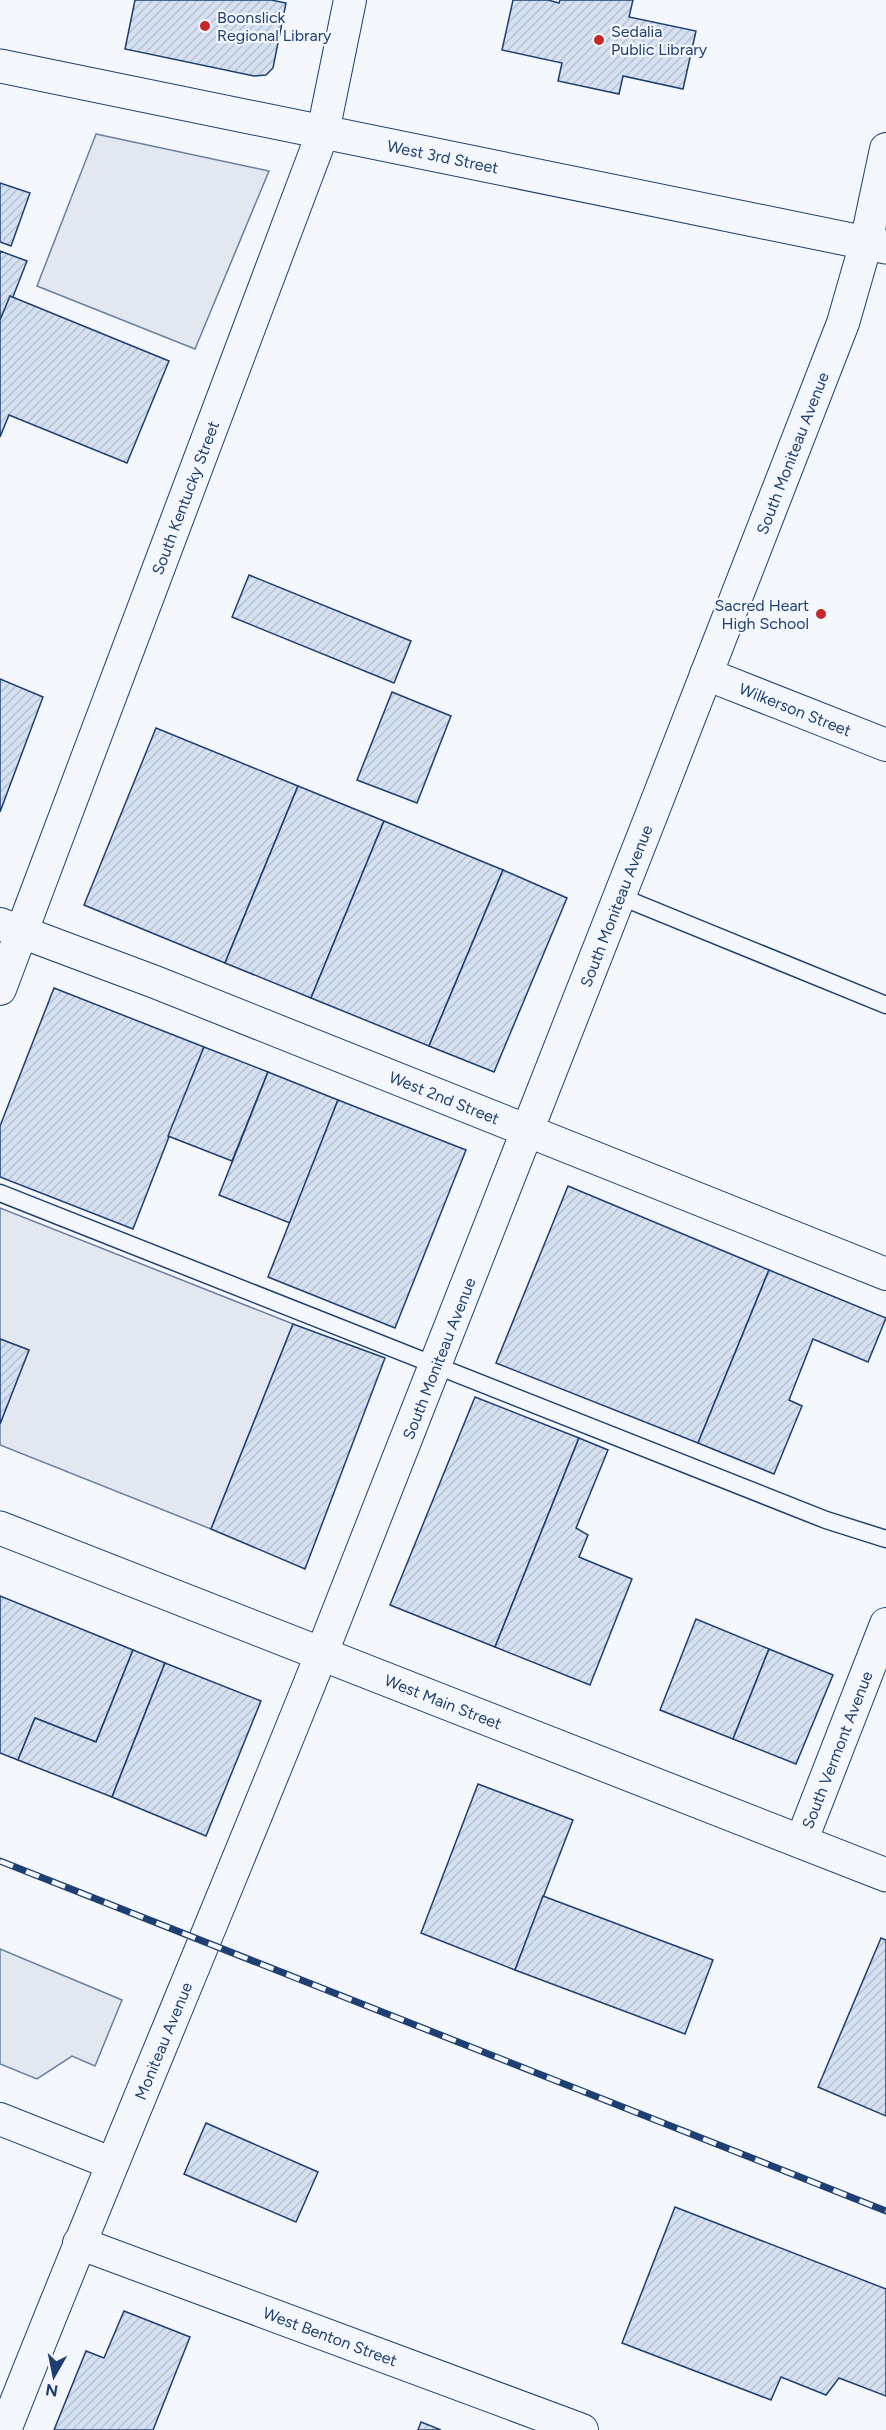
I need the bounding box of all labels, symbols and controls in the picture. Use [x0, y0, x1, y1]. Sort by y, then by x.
place label: Boonslick Regional Library [217, 8, 332, 45]
marker: Boonslick Regional Library [198, 19, 212, 33]
place label: Sedalia Public Library [611, 22, 708, 59]
marker: Sedalia Public Library [592, 33, 606, 47]
street label: West 3rd Street [385, 136, 500, 178]
street label: South Moniteau Avenue [753, 369, 833, 537]
street label: South Kentucky Street [148, 418, 223, 578]
place label: Sacred Heart High School [715, 596, 809, 633]
marker: Sacred Heart High School [814, 607, 828, 621]
street label: Wilkerson Street [736, 679, 854, 740]
street label: South Moniteau Avenue [576, 822, 657, 990]
street label: West 2nd Street [386, 1067, 502, 1129]
street label: South Moniteau Avenue [399, 1275, 480, 1442]
street label: South Vermont Avenue [798, 1668, 877, 1831]
street label: West Main Street [382, 1671, 504, 1734]
street label: Moniteau Avenue [131, 1979, 196, 2103]
street label: West Benton Street [260, 2303, 400, 2370]
north arrow [24, 2346, 84, 2406]
text: N [44, 2380, 59, 2401]

